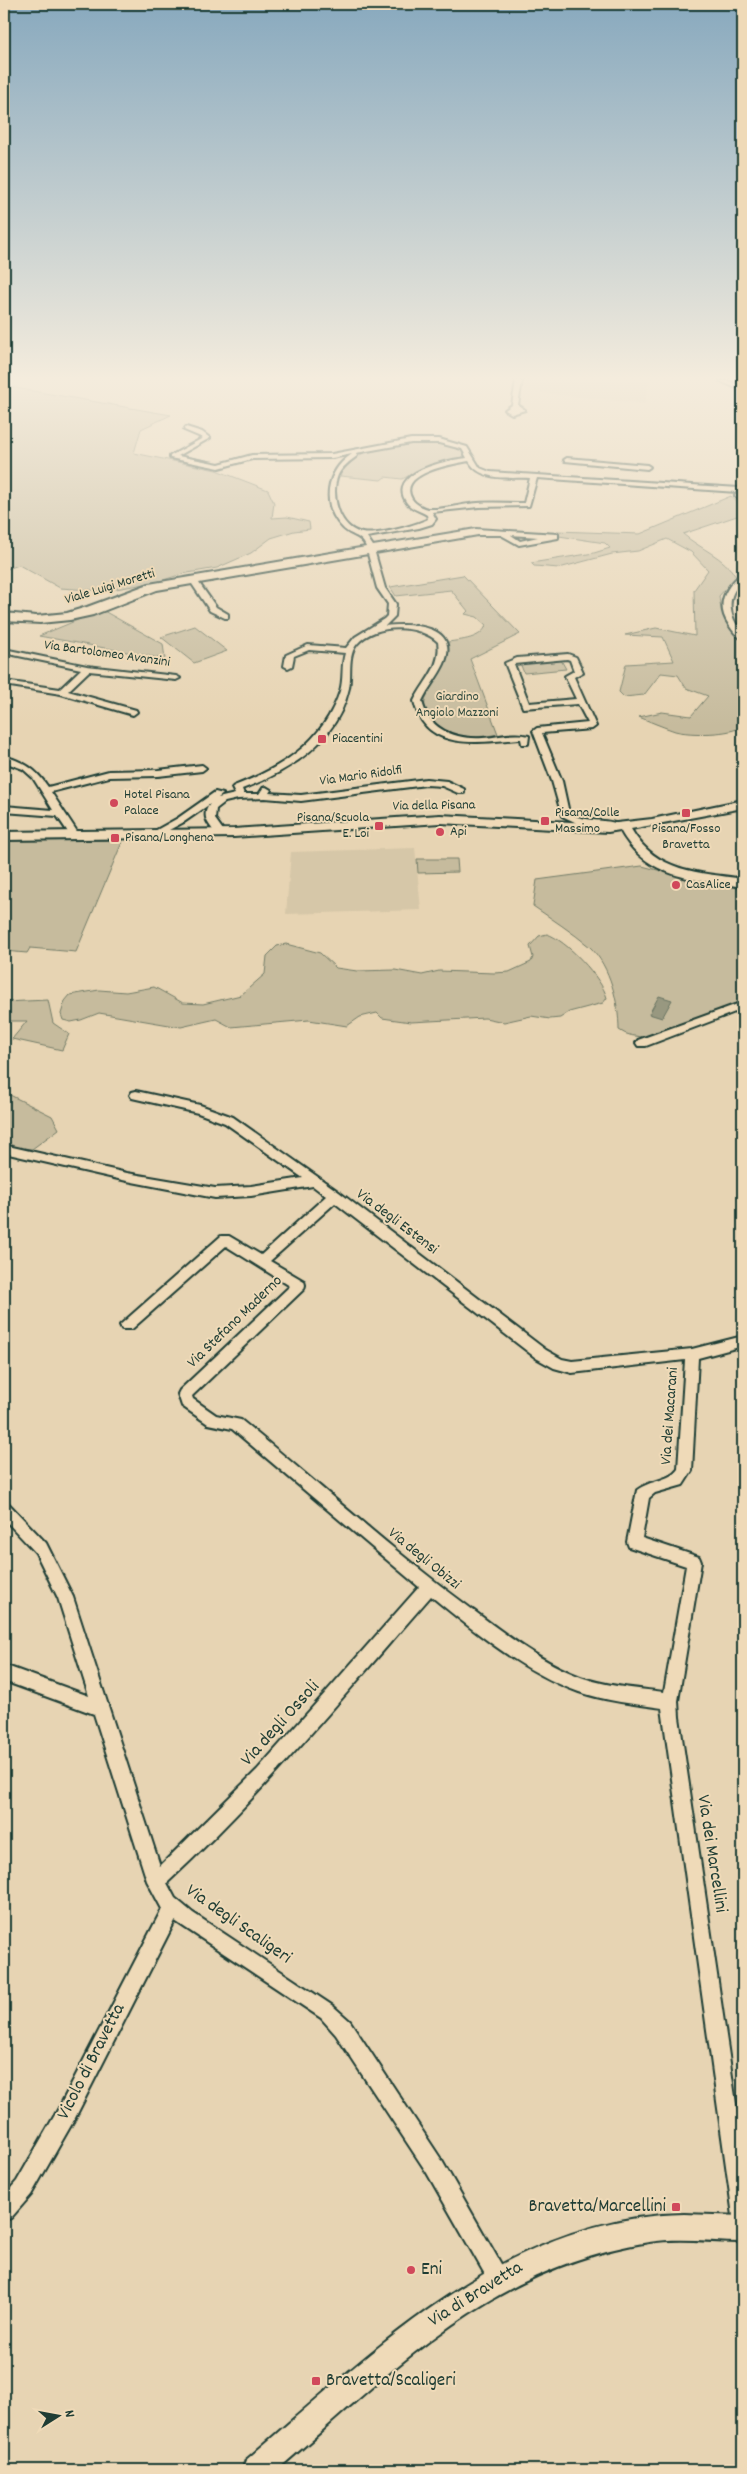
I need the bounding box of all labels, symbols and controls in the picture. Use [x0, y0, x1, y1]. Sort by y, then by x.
street label: Viale Luigi Moretti [62, 564, 158, 610]
street label: Via Bartolomeo Avanzini [43, 635, 172, 673]
park label: Giardino Angiolo Mazzoni [416, 687, 499, 723]
place label: Piacentini [332, 729, 383, 749]
marker: Piacentini [316, 733, 328, 745]
street label: Via Mario Ridolfi [319, 760, 404, 792]
place label: Hotel Pisana Palace [124, 785, 190, 821]
street label: Via della Pisana [393, 795, 476, 817]
marker: Hotel Pisana Palace [108, 797, 120, 809]
place label: Pisana/Colle Massimo [555, 803, 619, 839]
marker: Pisana/Fosso Bravetta [680, 807, 692, 819]
place label: Pisana/Scuola E. Loi [297, 808, 369, 844]
marker: Pisana/Colle Massimo [539, 815, 551, 827]
place label: Pisana/Fosso Bravetta [652, 819, 720, 855]
marker: Pisana/Scuola E. Loi [373, 820, 385, 832]
place label: Api [450, 822, 467, 842]
marker: Api [434, 826, 446, 838]
place label: Pisana/Longhena [125, 828, 214, 848]
marker: Pisana/Longhena [109, 832, 121, 844]
place label: CasAlice [686, 875, 731, 895]
marker: CasAlice [670, 879, 682, 891]
street label: Via degli Estensi [351, 1183, 443, 1261]
street label: Via Stefano Maderno [182, 1270, 288, 1374]
street label: Via dei Macarani [655, 1366, 685, 1465]
street label: Via degli Obizzi [383, 1522, 465, 1596]
street label: Via degli Ossoli [235, 1675, 327, 1773]
street label: Via dei Marcellini [688, 1793, 734, 1915]
street label: Via degli Scaligeri [179, 1878, 297, 1972]
street label: Vicolo di Bravetta [51, 1998, 133, 2125]
place label: Bravetta/Marcellini [529, 2194, 667, 2221]
marker: Bravetta/Marcellini [670, 2201, 682, 2213]
street label: Via di Bravetta [424, 2255, 529, 2335]
place label: Eni [421, 2257, 442, 2284]
marker: Eni [405, 2264, 417, 2276]
place label: Bravetta/Scaligeri [326, 2368, 456, 2395]
marker: Bravetta/Scaligeri [310, 2375, 322, 2387]
north arrow [32, 2392, 82, 2442]
text: N [58, 2409, 79, 2419]

